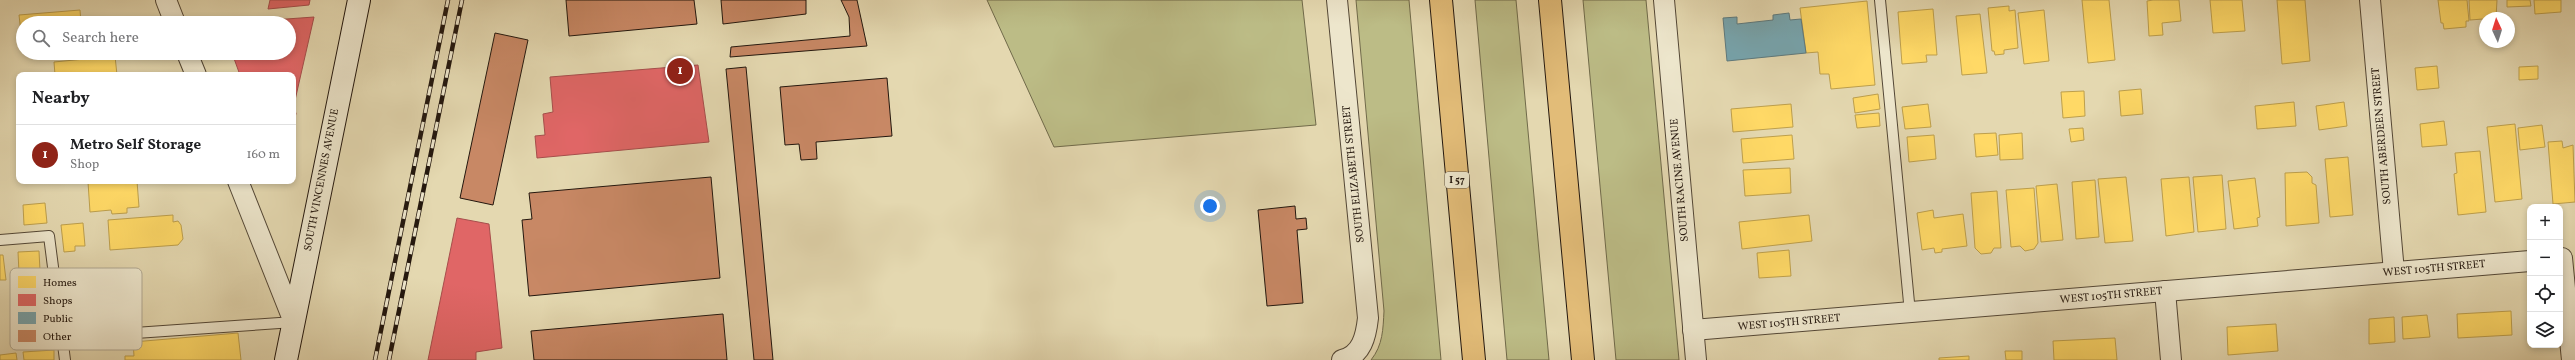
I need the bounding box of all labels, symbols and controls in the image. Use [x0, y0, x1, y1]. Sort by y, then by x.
north arrow [2479, 12, 2515, 48]
search box [16, 16, 296, 60]
icon: search [30, 27, 52, 49]
text: Search here [62, 28, 139, 49]
pin: 1 [667, 56, 693, 86]
street label: SOUTH ABERDEEN STREET [2368, 66, 2395, 205]
text: Nearby [32, 87, 90, 110]
street label: SOUTH ELIZABETH STREET [1339, 104, 1369, 243]
street label: SOUTH VINCENNES AVENUE [301, 107, 343, 253]
street label: SOUTH RACINE AVENUE [1667, 117, 1693, 242]
text: Metro Self Storage [70, 135, 201, 156]
text: 1 [42, 146, 48, 164]
text: 160 m [246, 146, 280, 164]
text: Shop [70, 156, 99, 174]
road number: I 57 [1445, 172, 1469, 188]
your location [1200, 196, 1220, 216]
map controls [2527, 204, 2563, 348]
button: + [2527, 204, 2563, 240]
button: − [2527, 240, 2563, 276]
street label: WEST 105TH STREET [2382, 257, 2487, 281]
legend [10, 268, 142, 350]
text: Homes [43, 276, 77, 291]
button: locate [2527, 276, 2563, 312]
street label: WEST 105TH STREET [2059, 284, 2164, 308]
text: Shops [43, 294, 73, 309]
street label: WEST 105TH STREET [1737, 311, 1842, 335]
text: Public [43, 312, 73, 327]
button: layers [2527, 312, 2563, 348]
text: Other [43, 330, 72, 345]

